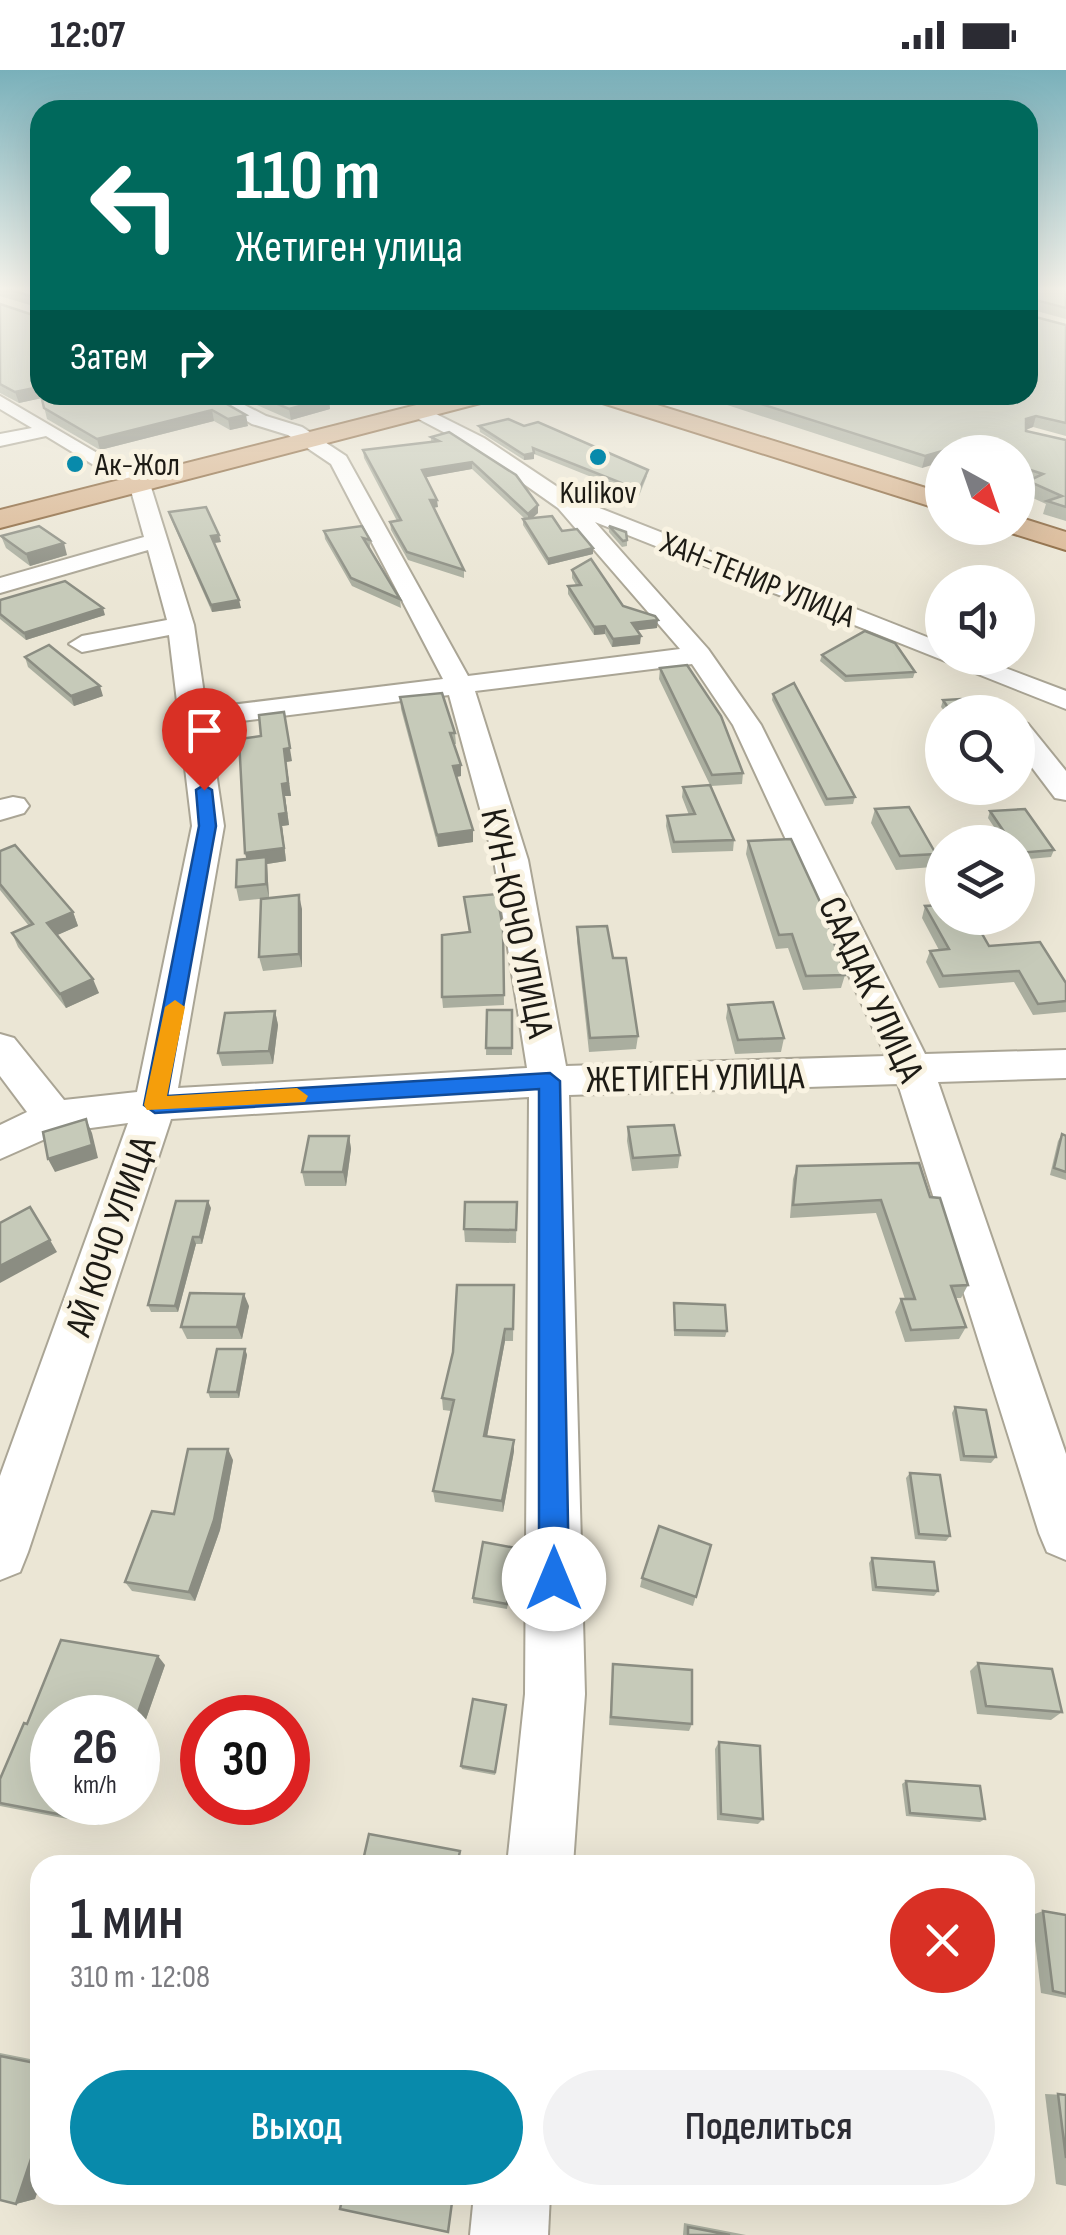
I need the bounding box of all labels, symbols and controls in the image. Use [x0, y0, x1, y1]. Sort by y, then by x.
text: 12:07 [50, 13, 125, 58]
text: 110 m [235, 135, 381, 219]
icon: left [70, 140, 200, 270]
text: Жетиген улица [235, 220, 463, 275]
icon: right [168, 330, 223, 385]
text: Затем [70, 335, 148, 380]
north arrow [925, 435, 1035, 545]
map controls [925, 435, 1035, 935]
place label: Ак-Жол [94, 446, 180, 485]
marker: Kulikov [587, 446, 609, 468]
marker: Ак-Жол [64, 453, 86, 475]
place label: Kulikov [559, 474, 637, 513]
street label: ХАН-ТЕНИР УЛИЦА [654, 523, 860, 637]
button: sound [925, 565, 1035, 675]
pin [162, 688, 247, 791]
button: search [925, 695, 1035, 805]
icon: arrive [177, 703, 232, 758]
street label: КУН-КОЧО УЛИЦА [470, 805, 563, 1043]
button: layers [925, 825, 1035, 935]
street label: СААДАК УЛИЦА [808, 890, 933, 1090]
street label: ЖЕТИГЕН УЛИЦА [585, 1054, 805, 1103]
street label: АЙ КОЧО УЛИЦА [56, 1130, 167, 1343]
position arrow [502, 1527, 606, 1631]
speed limit sign: 30 [180, 1695, 310, 1825]
text: 26 [72, 1718, 118, 1778]
text: km/h [73, 1770, 117, 1801]
text: 1 мин [70, 1884, 184, 1956]
button: close [890, 1888, 995, 1993]
text: 310 m · 12:08 [70, 1958, 210, 1997]
button: Выход [70, 2070, 523, 2185]
button: Поделиться [543, 2070, 995, 2185]

